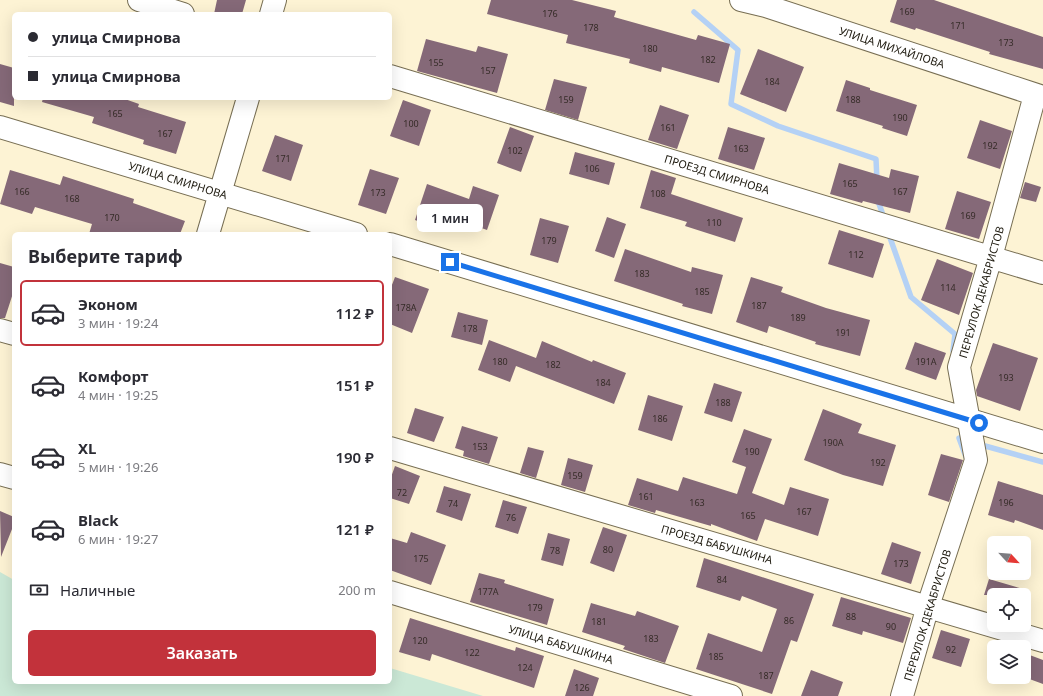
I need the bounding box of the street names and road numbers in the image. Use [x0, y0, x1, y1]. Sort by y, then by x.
street label: УЛИЦА МИХАЙЛОВА [837, 23, 948, 71]
street label: ПРОЕЗД СМИРНОВА [663, 151, 772, 197]
street label: УЛИЦА СМИРНОВА [127, 158, 230, 202]
street label: ПЕРЕУЛОК ДЕКАБРИСТОВ [955, 224, 1007, 360]
street label: ПРОЕЗД БАБУШКИНА [659, 521, 776, 567]
street label: ПЕРЕУЛОК ДЕКАБРИСТОВ [900, 547, 954, 683]
street label: УЛИЦА БАБУШКИНА [507, 621, 616, 667]

